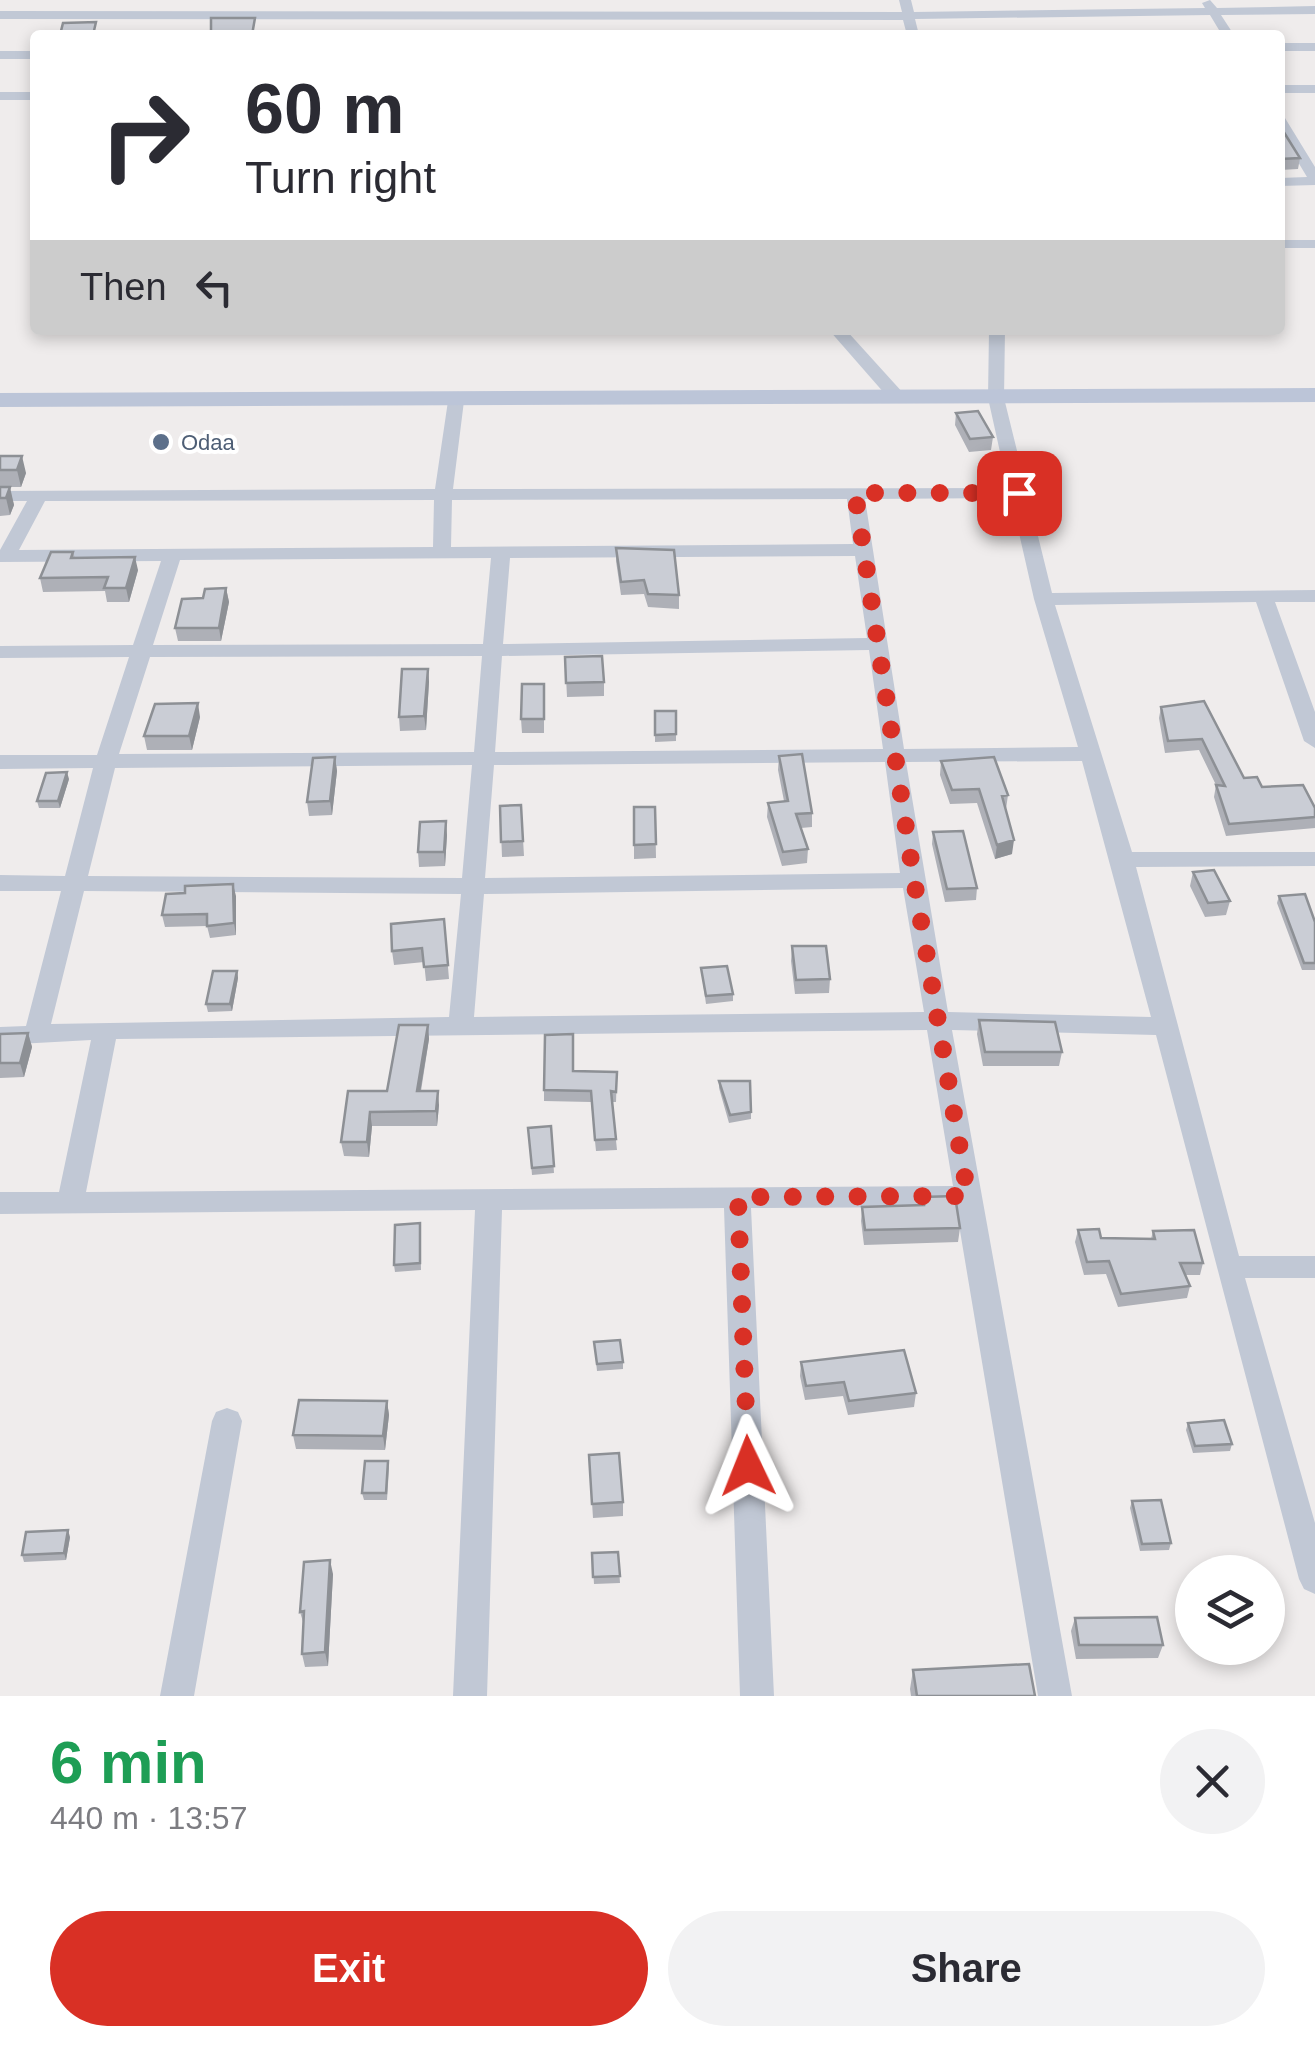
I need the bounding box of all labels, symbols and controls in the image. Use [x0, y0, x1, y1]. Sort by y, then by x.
icon: right [80, 70, 210, 200]
text: 60 m [245, 70, 405, 148]
text: Turn right [245, 152, 436, 203]
icon: left [187, 260, 242, 315]
text: Then [80, 266, 167, 308]
place label: Odaa [181, 430, 236, 455]
marker: Odaa [150, 431, 172, 453]
pin [977, 451, 1062, 536]
icon: arrive [992, 466, 1047, 521]
position arrow [696, 1414, 800, 1518]
map controls [1175, 1555, 1285, 1665]
button: layers [1175, 1555, 1285, 1665]
text: 6 min [50, 1729, 207, 1796]
button: close [1160, 1729, 1265, 1834]
text: 440 m · 13:57 [50, 1800, 247, 1836]
button: Exit [50, 1911, 648, 2026]
button: Share [668, 1911, 1265, 2026]

